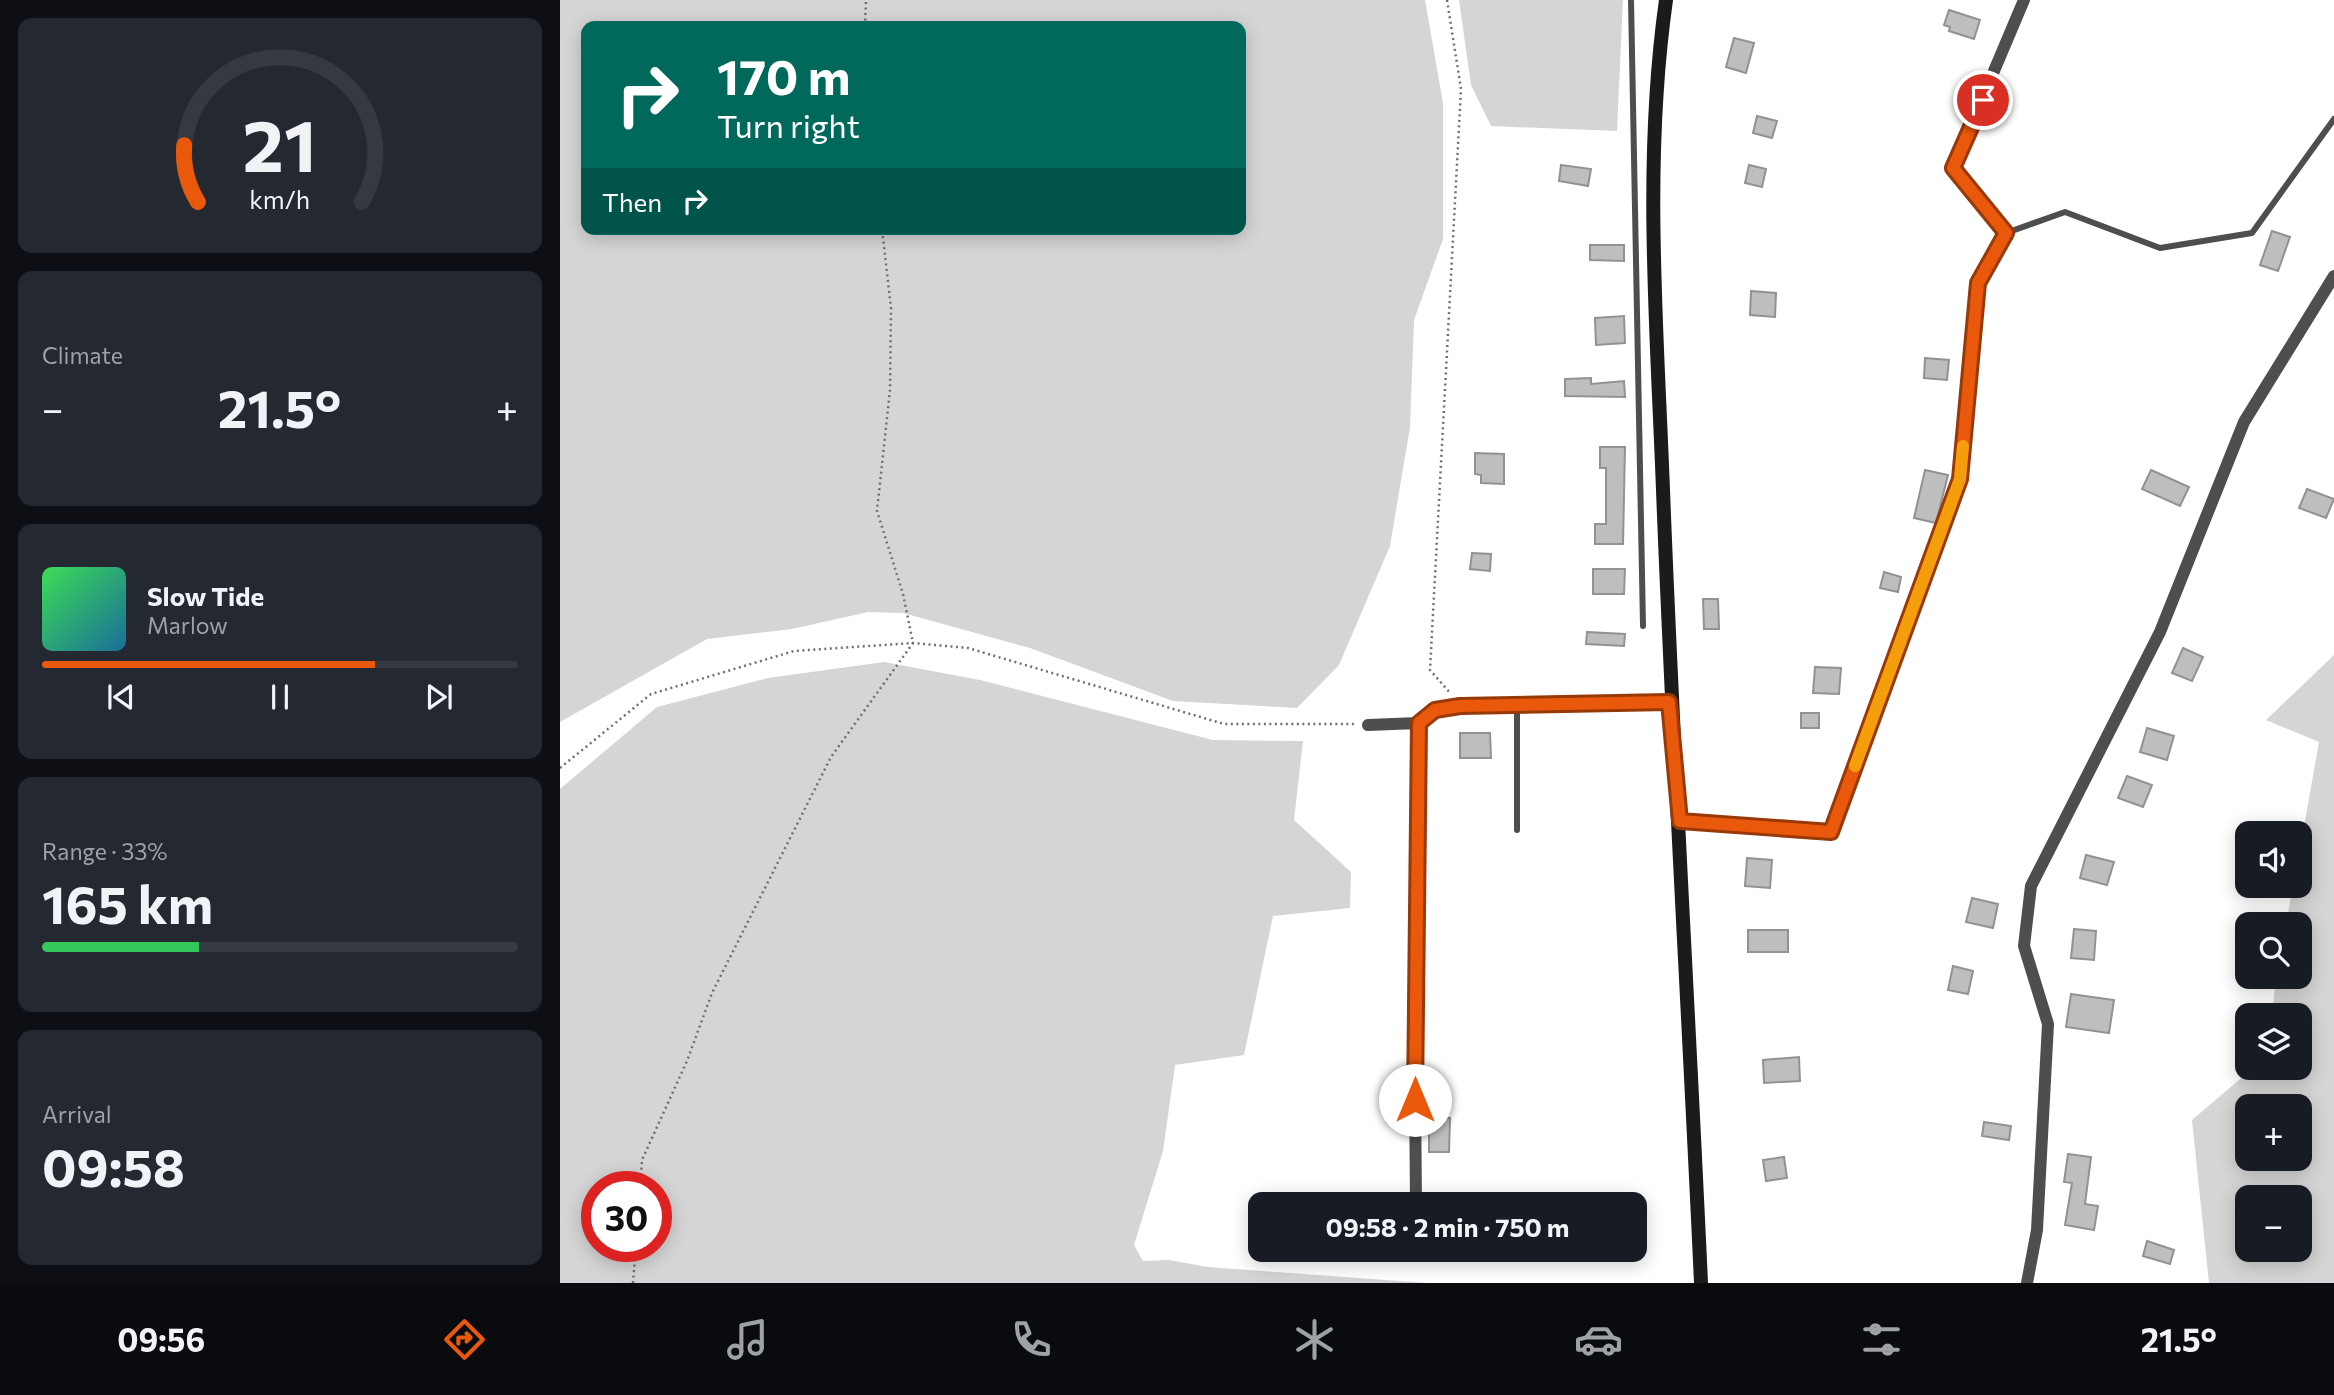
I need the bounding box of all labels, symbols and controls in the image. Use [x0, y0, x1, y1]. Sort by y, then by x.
text: 170 m [717, 45, 850, 105]
icon: right [602, 49, 693, 140]
pin [1953, 70, 2013, 130]
icon: arrive [1964, 81, 2002, 119]
text: 21 [243, 98, 317, 187]
text: Turn right [717, 105, 860, 145]
icon: right [676, 182, 714, 220]
text: km/h [250, 183, 310, 213]
text: Then [602, 186, 662, 217]
text: Climate [42, 341, 123, 369]
text: 21.5° [218, 375, 341, 439]
text: − [42, 384, 64, 431]
text: + [496, 384, 518, 431]
text: Slow Tide [147, 580, 264, 611]
text: Marlow [147, 611, 228, 639]
icon: previous [102, 678, 140, 716]
icon: pause [261, 678, 299, 716]
icon: next [420, 678, 458, 716]
map controls [2235, 821, 2312, 1262]
button: sound [2235, 821, 2312, 898]
text: Range · 33% [42, 837, 168, 865]
text: 165 km [42, 871, 213, 935]
button: search [2235, 912, 2312, 989]
button: layers [2235, 1003, 2312, 1080]
position arrow [1378, 1063, 1452, 1137]
button: + [2235, 1094, 2312, 1171]
text: Arrival [42, 1100, 112, 1128]
text: 09:58 [42, 1134, 185, 1198]
speed limit sign: 30 [581, 1171, 672, 1262]
button: − [2235, 1185, 2312, 1262]
text: 09:58 · 2 min · 750 m [1326, 1211, 1570, 1242]
icon: directions [440, 1315, 489, 1364]
icon: music [723, 1315, 772, 1364]
icon: phone [1007, 1315, 1056, 1364]
icon: climate [1290, 1315, 1339, 1364]
icon: car [1574, 1315, 1623, 1364]
icon: filters [1857, 1315, 1906, 1364]
text: 09:56 [117, 1319, 205, 1359]
text: 21.5° [2141, 1319, 2217, 1359]

